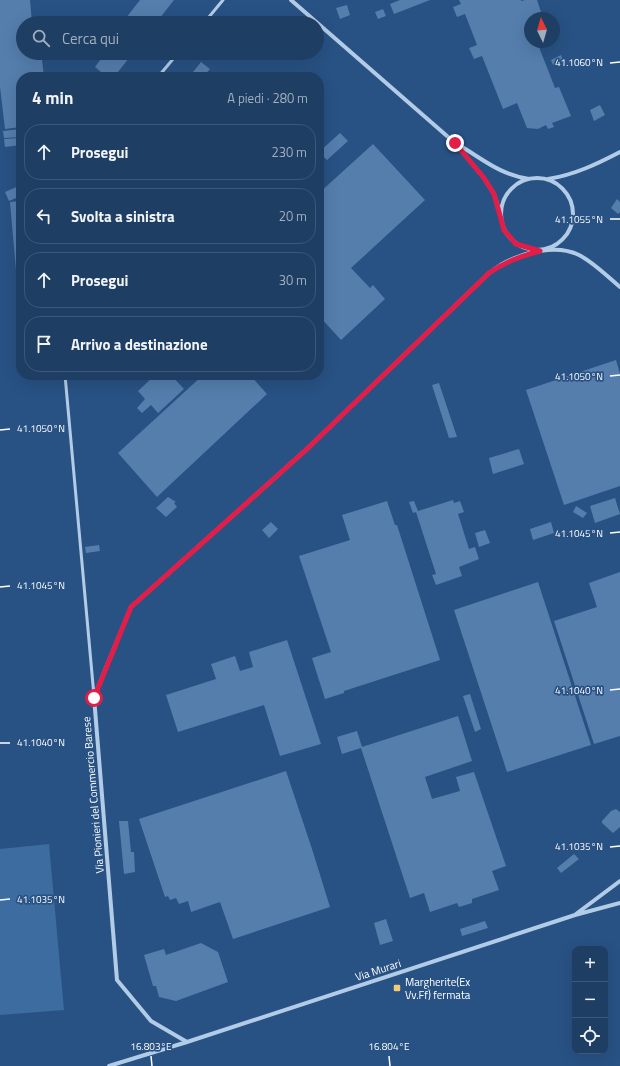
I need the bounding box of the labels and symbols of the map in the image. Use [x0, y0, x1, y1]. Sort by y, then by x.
north arrow [524, 12, 560, 48]
text: 41.1060°N [555, 55, 603, 70]
route end [446, 134, 464, 152]
text: 41.1055°N [555, 212, 603, 227]
text: 41.1050°N [555, 369, 603, 384]
text: 41.1050°N [17, 421, 65, 436]
text: 41.1045°N [555, 526, 603, 541]
text: 41.1045°N [17, 578, 65, 593]
text: 41.1040°N [555, 683, 603, 698]
route start [85, 689, 103, 707]
street label: Via Pionieri del Commercio Barese [78, 716, 108, 874]
text: 41.1040°N [17, 735, 65, 750]
text: 41.1035°N [555, 839, 603, 854]
text: 41.1035°N [17, 892, 65, 907]
street label: Via Murari [353, 955, 403, 985]
place label: Margherite(Ex Vv.Ff) fermata [405, 974, 471, 1003]
marker: Margherite(Ex Vv.Ff) fermata [392, 983, 402, 993]
text: 16.803°E [130, 1039, 172, 1054]
text: 16.804°E [368, 1039, 410, 1054]

